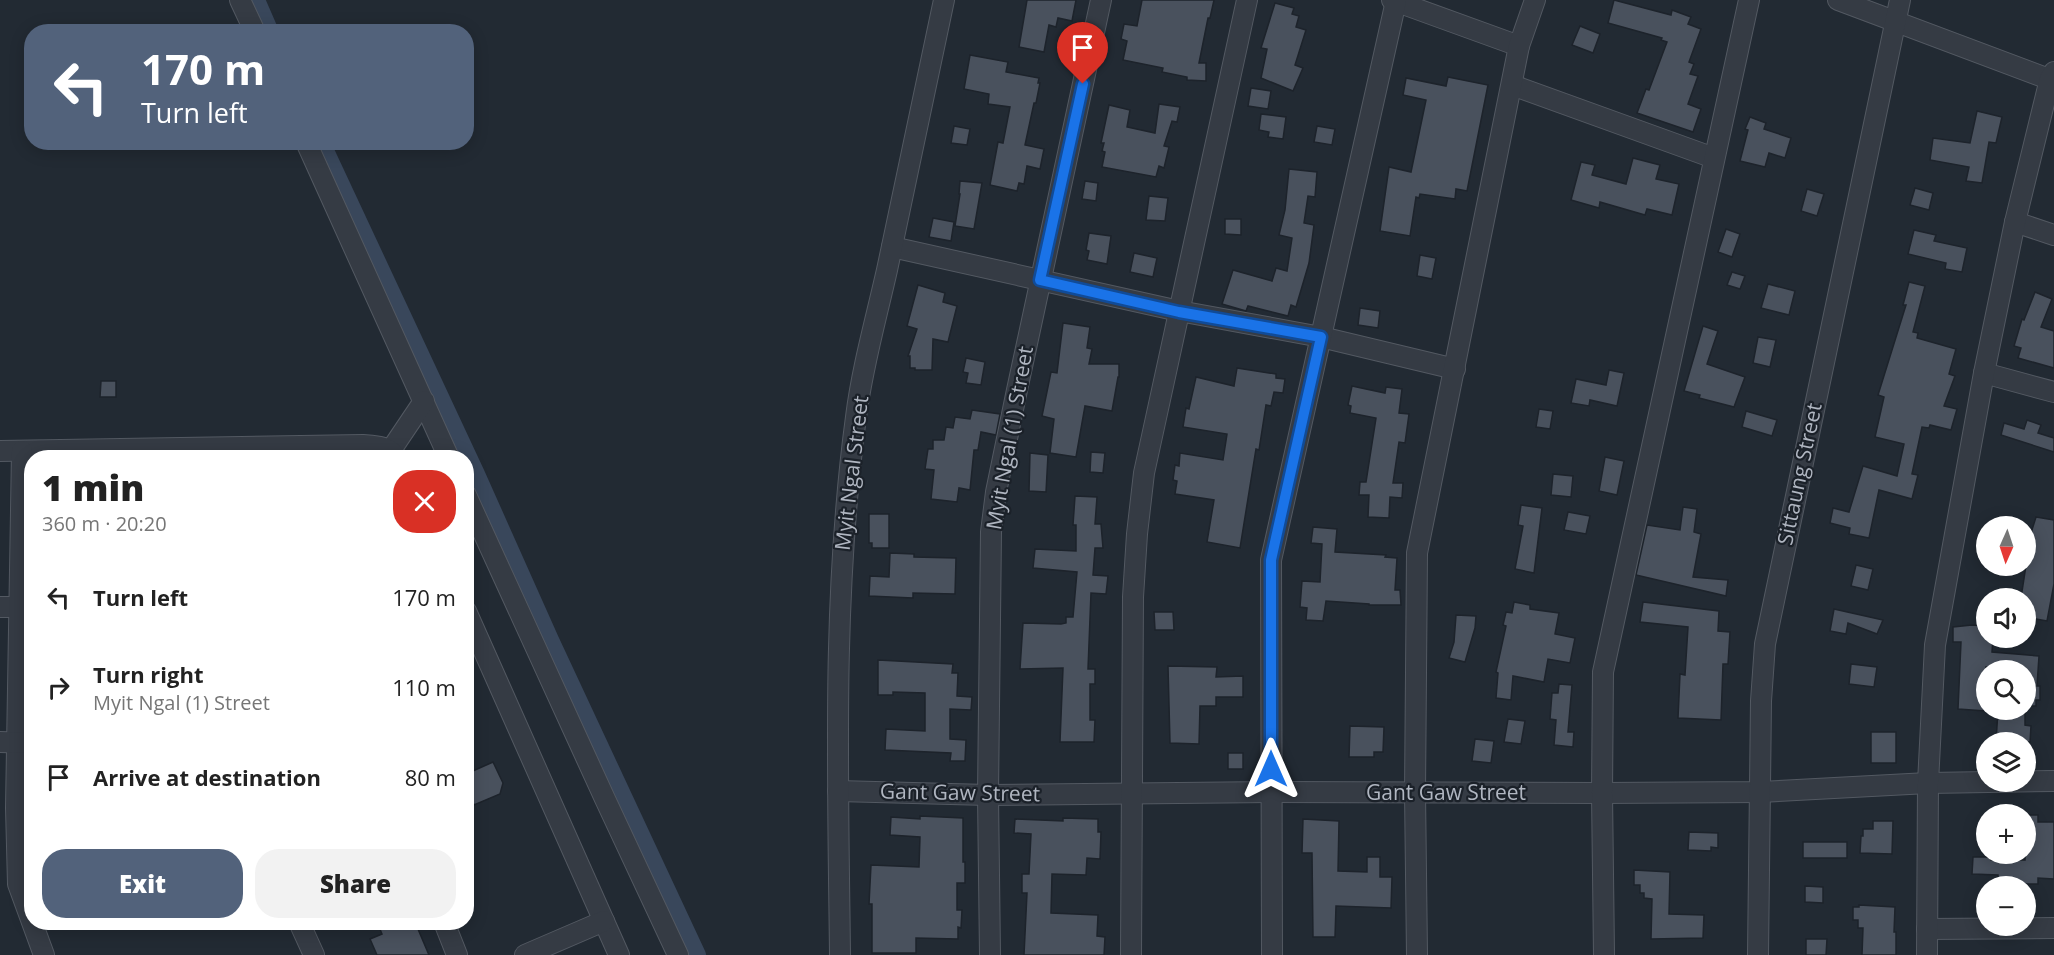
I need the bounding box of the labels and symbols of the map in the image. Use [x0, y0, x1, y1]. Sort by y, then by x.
pin [1057, 22, 1108, 84]
street label: Myit Ngal (1) Street [979, 344, 1039, 532]
street label: Myit Ngal Street [828, 394, 874, 552]
street label: Sittaung Street [1770, 400, 1828, 547]
north arrow [1976, 516, 2036, 576]
position arrow [1239, 737, 1303, 801]
street label: Gant Gaw Street [880, 777, 1040, 807]
street label: Gant Gaw Street [1366, 778, 1526, 806]

